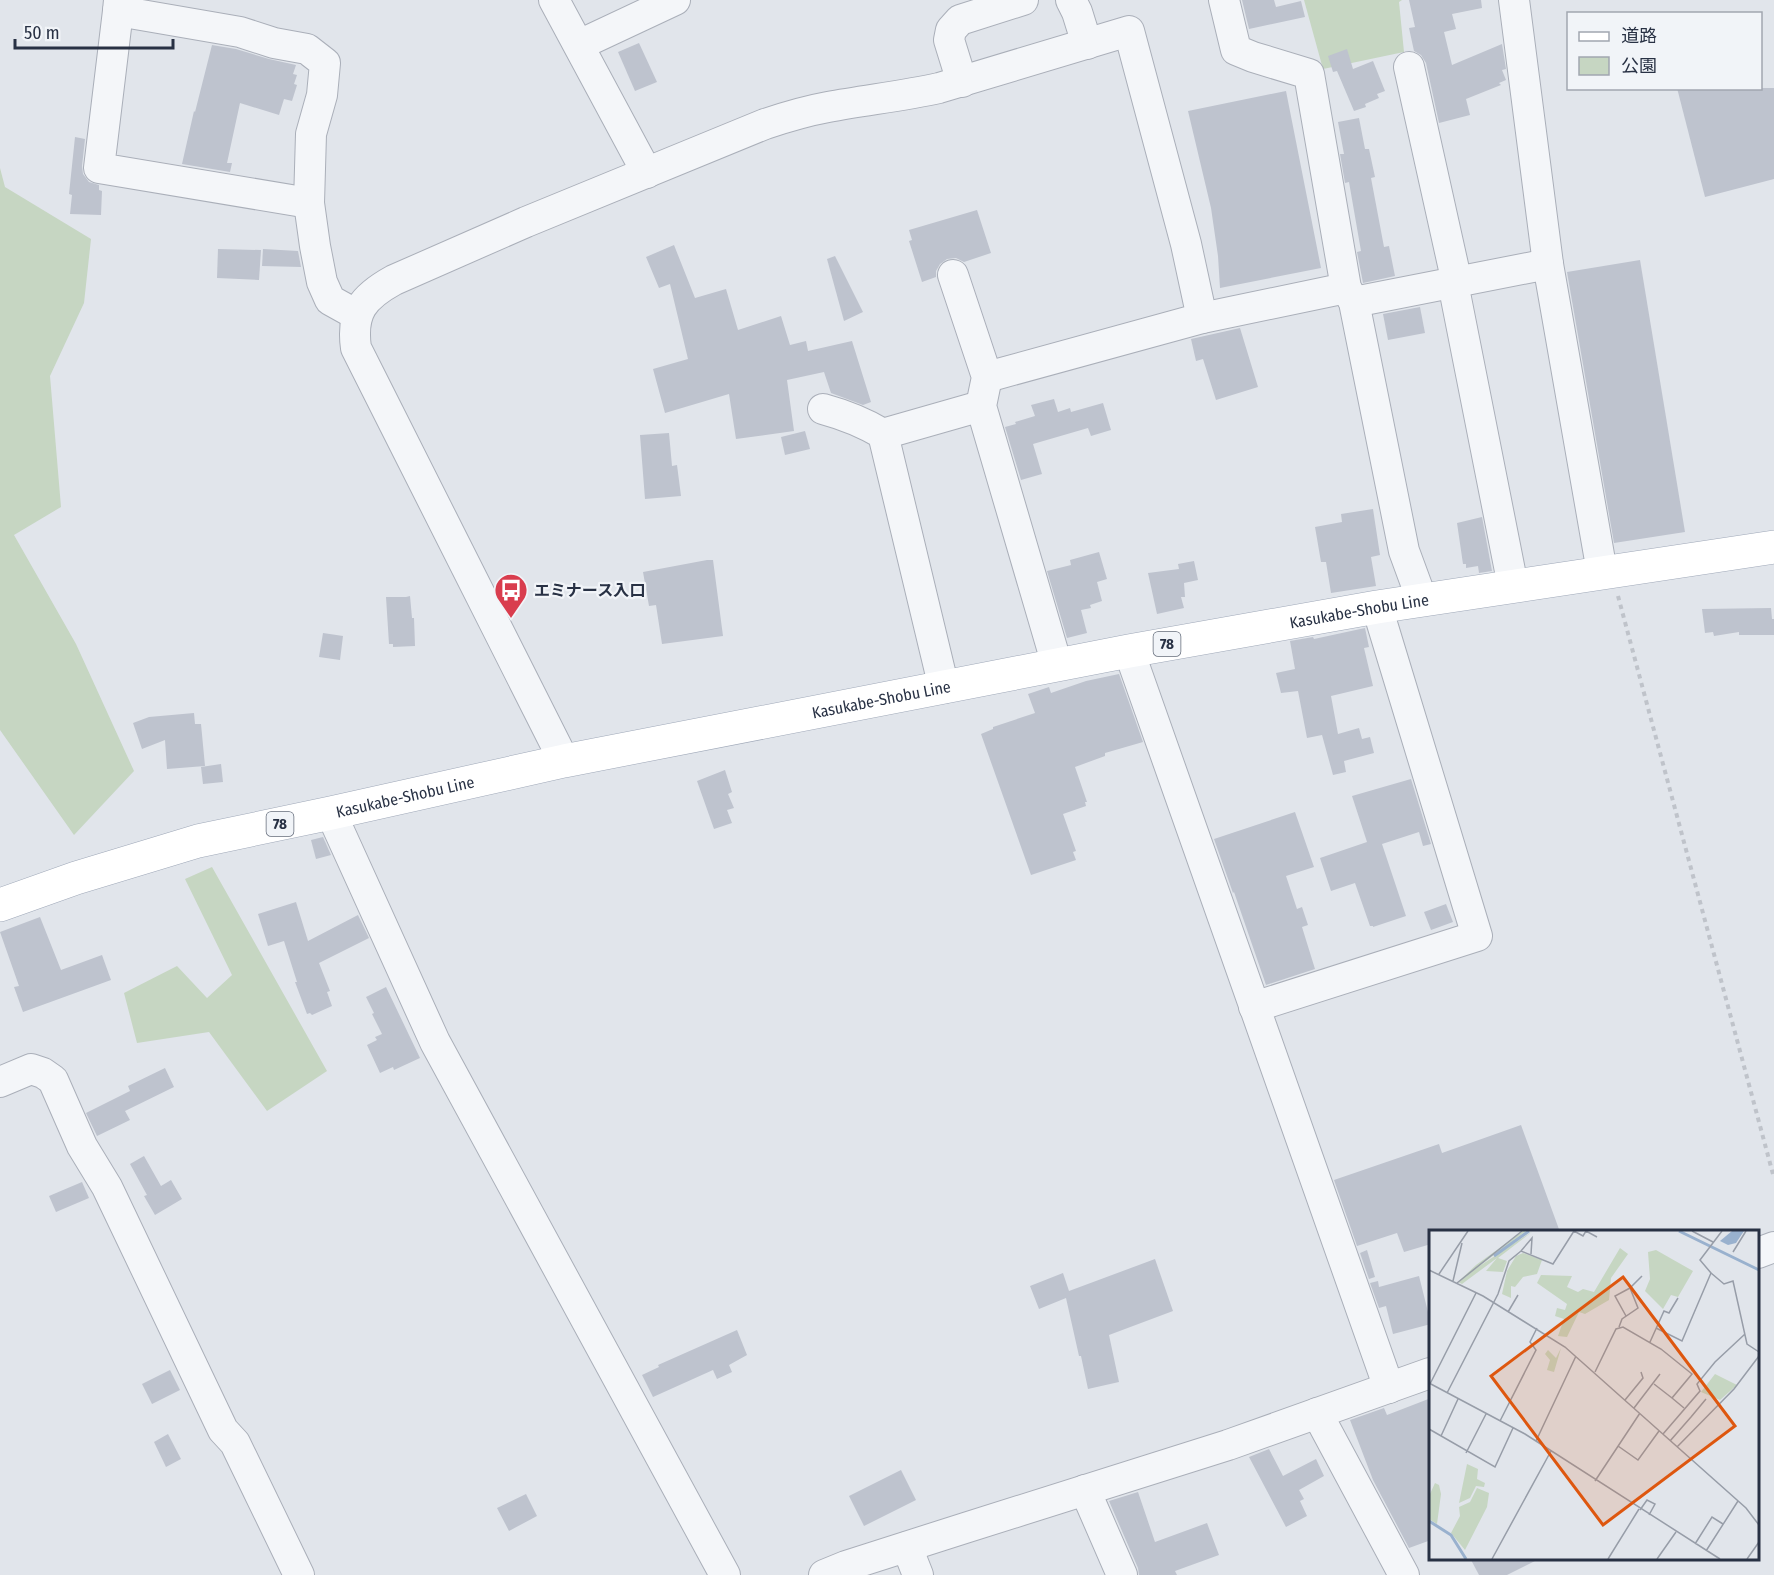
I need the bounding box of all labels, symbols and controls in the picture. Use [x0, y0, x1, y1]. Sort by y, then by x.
scale bar [15, 12, 172, 50]
legend [1567, 12, 1762, 90]
text: 50 m [24, 22, 60, 44]
text: 道路 [1621, 25, 1657, 47]
text: 公園 [1621, 55, 1657, 77]
bus stop icon: エミナース入口 [493, 572, 529, 619]
place label: エミナース入口 [534, 581, 645, 600]
street label: Kasukabe-Shobu Line [1288, 590, 1430, 632]
road number: 78 [1154, 632, 1180, 656]
street label: Kasukabe-Shobu Line [810, 677, 952, 723]
street label: Kasukabe-Shobu Line [334, 772, 476, 822]
road number: 78 [266, 812, 294, 836]
inset map [1429, 1230, 1759, 1560]

